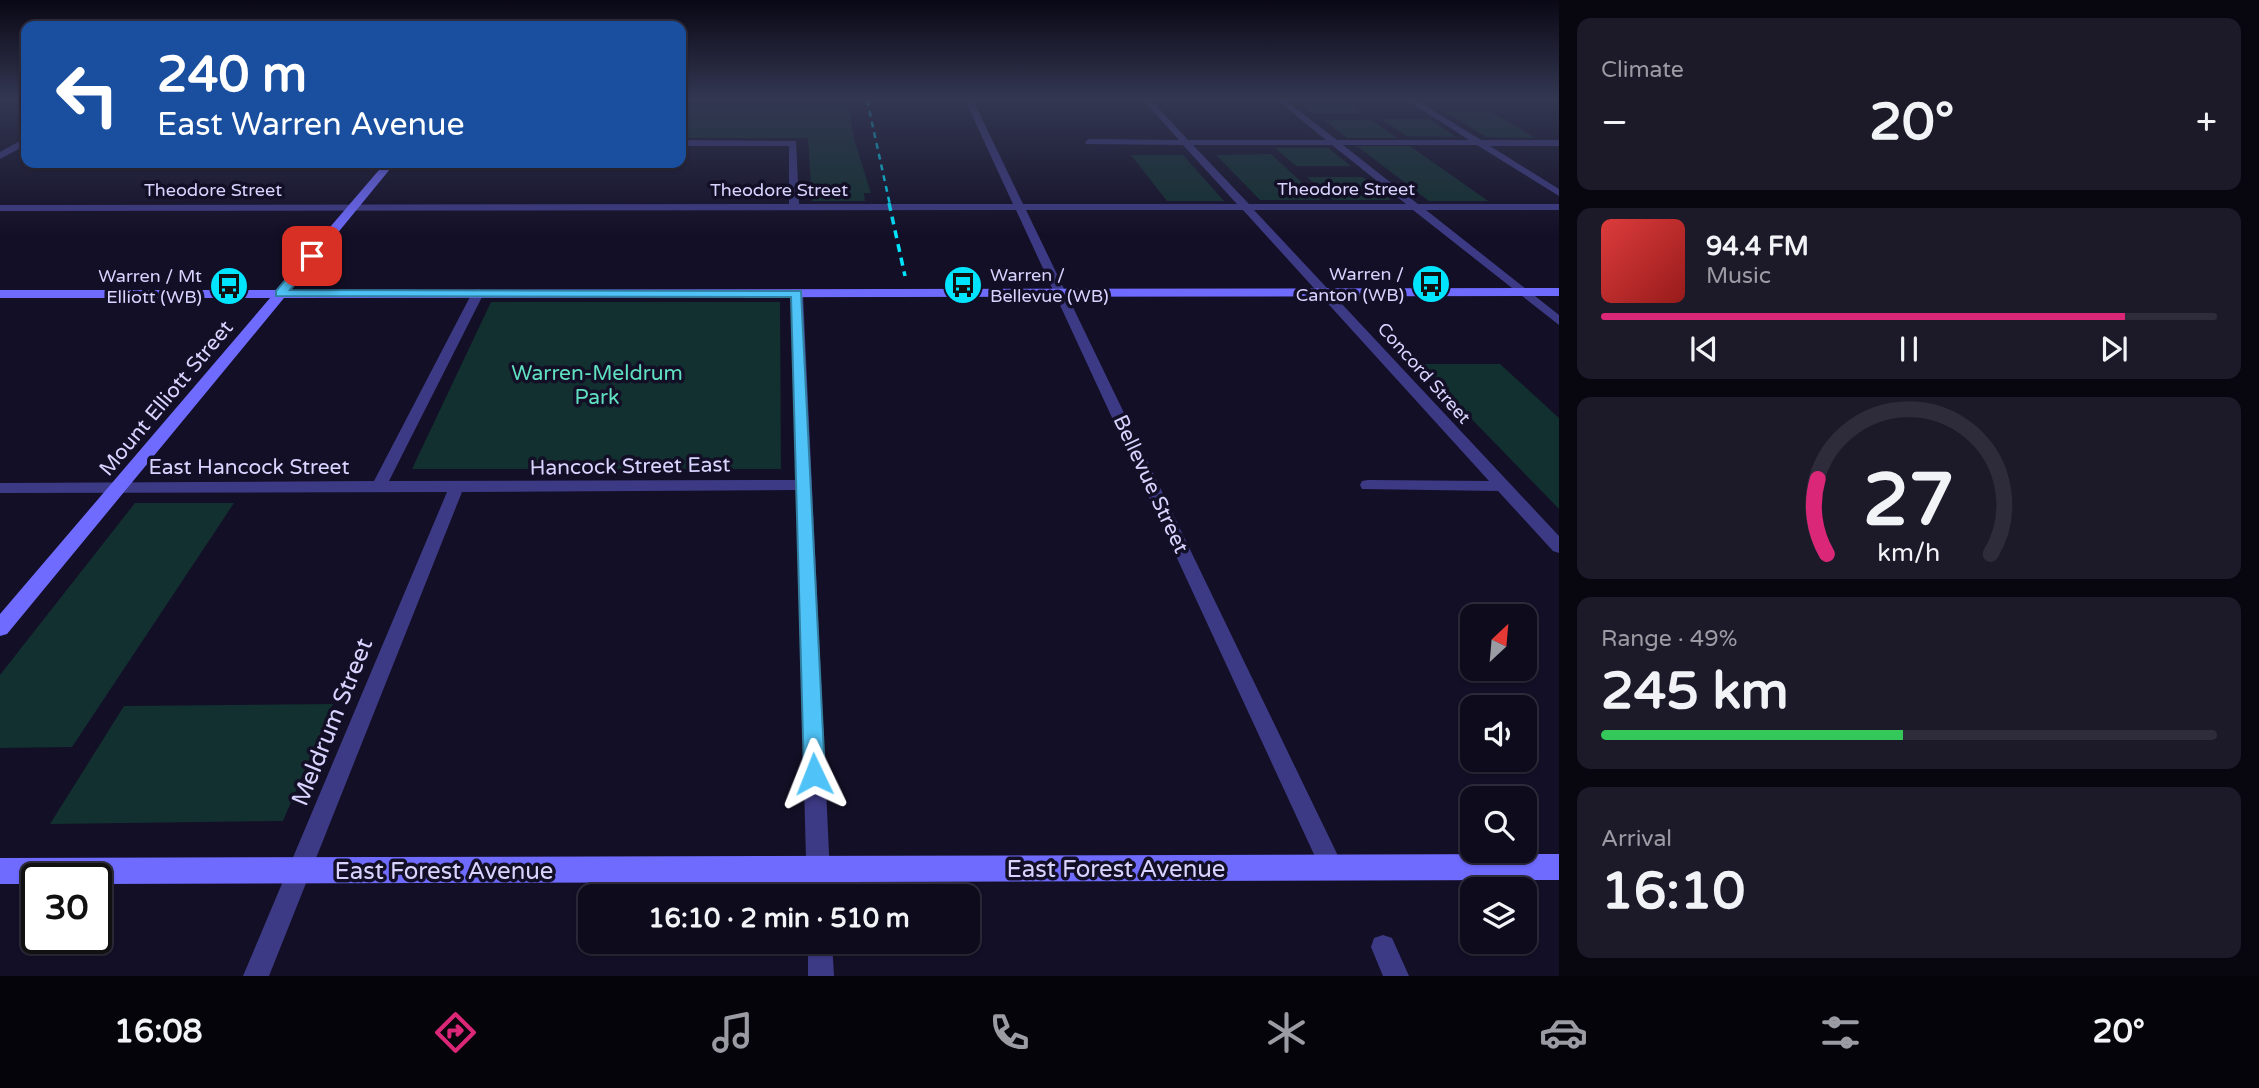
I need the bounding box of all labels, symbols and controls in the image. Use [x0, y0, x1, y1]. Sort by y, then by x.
text: 240 m [157, 46, 307, 105]
icon: left [42, 49, 133, 140]
text: Climate [1601, 56, 1684, 84]
text: 20° [1869, 91, 1954, 154]
text: − [1601, 100, 1628, 146]
text: + [2196, 100, 2217, 146]
text: East Warren Avenue [157, 106, 465, 144]
street label: Theodore Street [1277, 178, 1415, 200]
street label: Theodore Street [144, 179, 282, 201]
street label: Theodore Street [710, 179, 848, 201]
pin [282, 226, 342, 286]
text: 94.4 FM [1706, 231, 1809, 262]
icon: arrive [293, 237, 331, 275]
text: Music [1706, 262, 1771, 290]
place label: Warren / Canton (WB) [1296, 263, 1404, 306]
bus stop icon: Warren / Canton (WB) [1410, 263, 1452, 305]
bus stop icon: Warren / Bellevue (WB) [942, 264, 984, 306]
place label: Warren / Bellevue (WB) [990, 264, 1109, 307]
place label: Warren / Mt Elliott (WB) [98, 265, 202, 308]
bus stop icon: Warren / Mt Elliott (WB) [208, 265, 250, 307]
street label: Mount Elliott Street [94, 316, 239, 481]
street label: Concord Street [1373, 318, 1475, 428]
icon: previous [1685, 330, 1723, 368]
icon: pause [1890, 330, 1928, 368]
icon: next [2095, 330, 2133, 368]
park label: Warren-Meldrum Park [511, 361, 683, 410]
street label: Bellevue Street [1108, 411, 1194, 557]
street label: Hancock Street East [529, 452, 731, 481]
street label: East Hancock Street [149, 455, 349, 480]
text: 27 [1863, 457, 1955, 545]
text: km/h [1878, 538, 1940, 568]
north arrow [1460, 604, 1536, 681]
map controls [1460, 604, 1537, 954]
text: Range · 49% [1601, 625, 1737, 653]
street label: Meldrum Street [286, 634, 379, 810]
text: 245 km [1601, 660, 1789, 723]
button: sound [1460, 695, 1537, 772]
position arrow [777, 737, 851, 811]
button: search [1460, 786, 1537, 863]
text: Arrival [1601, 825, 1672, 853]
street label: East Forest Avenue [1007, 855, 1225, 884]
street label: East Forest Avenue [335, 857, 553, 886]
text: 16:10 [1601, 860, 1745, 923]
speed limit sign: 30 [21, 863, 112, 954]
button: layers [1460, 877, 1537, 954]
text: 16:10 · 2 min · 510 m [648, 903, 910, 934]
icon: directions [431, 1008, 480, 1057]
icon: music [708, 1008, 757, 1057]
icon: phone [985, 1008, 1034, 1057]
icon: climate [1262, 1008, 1311, 1057]
icon: car [1539, 1008, 1588, 1057]
icon: filters [1816, 1008, 1865, 1057]
text: 16:08 [114, 1013, 203, 1051]
text: 20° [2093, 1013, 2145, 1051]

